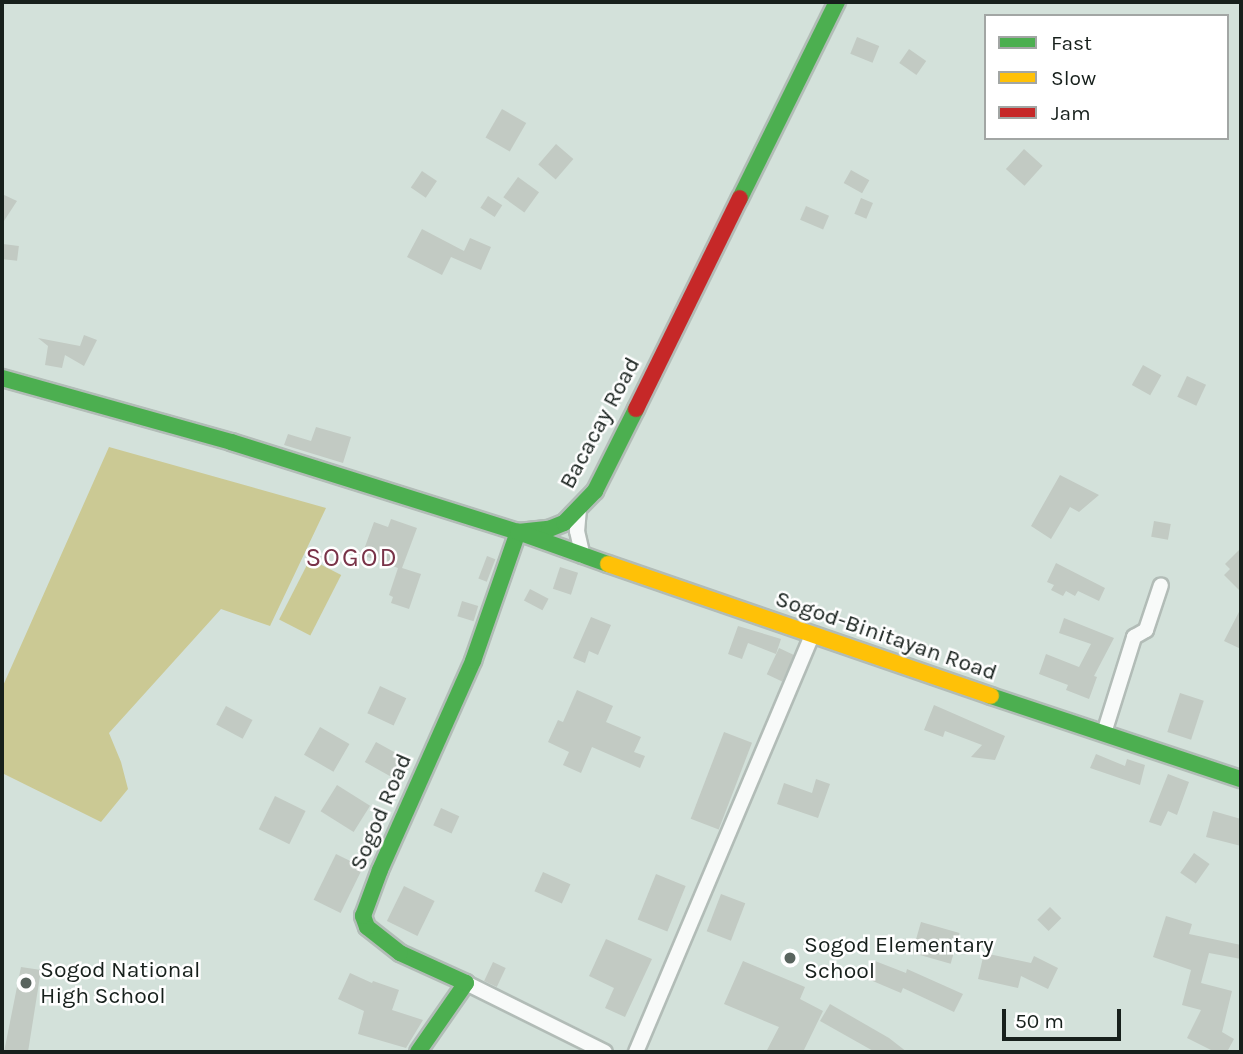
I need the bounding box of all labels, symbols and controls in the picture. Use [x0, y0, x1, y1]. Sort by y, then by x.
legend [984, 14, 1229, 140]
text: Fast [1051, 31, 1092, 55]
text: Slow [1051, 66, 1096, 90]
text: Jam [1051, 101, 1091, 125]
street label: Bacacay Road [554, 352, 646, 494]
district label: SOGOD [306, 542, 398, 574]
street label: Sogod-Binitayan Road [772, 585, 1000, 687]
street label: Sogod Road [344, 750, 418, 874]
place label: Sogod Elementary School [804, 931, 994, 985]
marker: Sogod Elementary School [782, 950, 798, 966]
place label: Sogod National High School [40, 956, 201, 1010]
marker: Sogod National High School [18, 975, 34, 991]
scale bar [1005, 995, 1124, 1038]
text: 50 m [1015, 1009, 1064, 1033]

